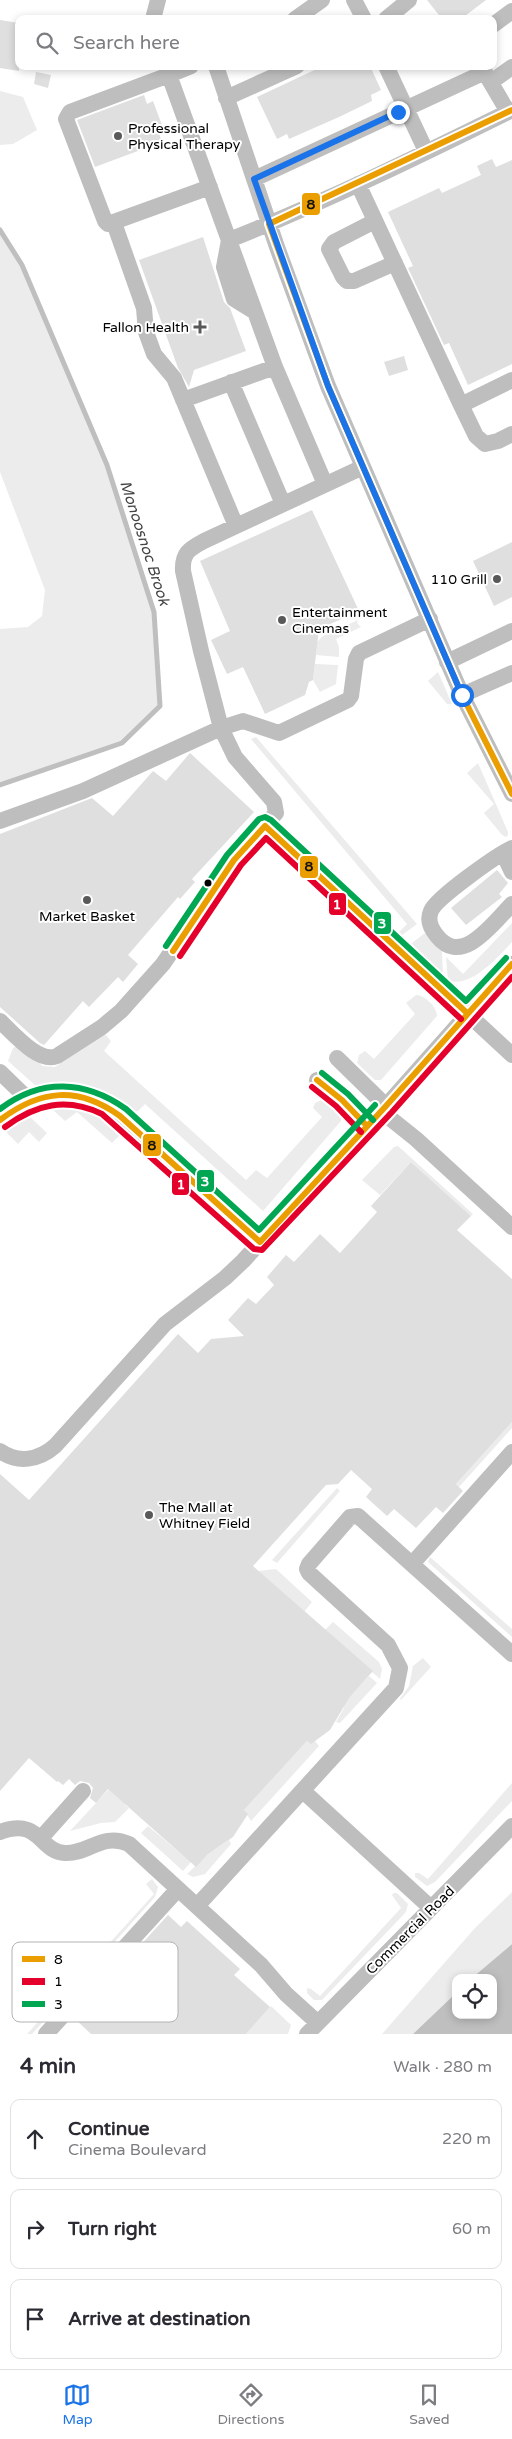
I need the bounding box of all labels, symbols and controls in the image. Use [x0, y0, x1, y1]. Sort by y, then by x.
search box [15, 15, 497, 70]
icon: search [33, 29, 61, 57]
text: Search here [73, 32, 180, 54]
route end [387, 101, 410, 124]
place label: Professional Physical Therapy [128, 120, 241, 153]
marker: Professional Physical Therapy [112, 130, 124, 142]
line badge: 8 [301, 192, 321, 216]
text: 8 [307, 196, 316, 213]
place label: Fallon Health [103, 319, 189, 336]
marker: Fallon Health [193, 320, 207, 334]
water label: Monoosnoc Brook [116, 478, 174, 609]
place label: 110 Grill [431, 571, 487, 588]
marker: 110 Grill [491, 573, 503, 585]
place label: Entertainment Cinemas [292, 604, 388, 637]
marker: Entertainment Cinemas [276, 614, 288, 626]
route start [451, 684, 474, 707]
line badge: 8 [299, 855, 319, 879]
text: 8 [305, 858, 314, 875]
unlabelled marker [203, 878, 213, 888]
line badge: 1 [328, 892, 347, 916]
marker: Market Basket [81, 894, 93, 906]
text: 1 [333, 896, 341, 913]
place label: Market Basket [39, 908, 136, 925]
line badge: 3 [373, 911, 392, 935]
text: 3 [378, 915, 387, 932]
line badge: 8 [142, 1133, 162, 1157]
text: 8 [148, 1137, 157, 1154]
line badge: 3 [196, 1169, 215, 1193]
line badge: 1 [171, 1172, 190, 1196]
text: 3 [201, 1173, 210, 1190]
text: 1 [177, 1176, 185, 1193]
place label: The Mall at Whitney Field [159, 1499, 250, 1532]
marker: The Mall at Whitney Field [143, 1509, 155, 1521]
street label: Commercial Road [363, 1883, 458, 1978]
legend [12, 1942, 178, 2022]
text: 8 [54, 1951, 63, 1968]
text: 1 [54, 1973, 63, 1990]
map controls [452, 1974, 497, 2019]
button: locate [452, 1974, 497, 2019]
text: 3 [54, 1996, 63, 2013]
text: 4 min [20, 2054, 76, 2079]
text: Walk · 280 m [393, 2057, 492, 2077]
text: Continue [68, 2118, 150, 2140]
icon: ahead [21, 2125, 49, 2153]
text: 220 m [442, 2129, 491, 2149]
text: Cinema Boulevard [68, 2140, 207, 2160]
icon: right [21, 2215, 49, 2243]
text: Turn right [68, 2218, 156, 2240]
text: 60 m [452, 2219, 491, 2239]
icon: arrive [21, 2305, 49, 2333]
text: Arrive at destination [68, 2308, 251, 2330]
tab: Map [62, 2381, 93, 2428]
tab: Directions [217, 2381, 284, 2428]
tab: Saved [409, 2381, 450, 2428]

